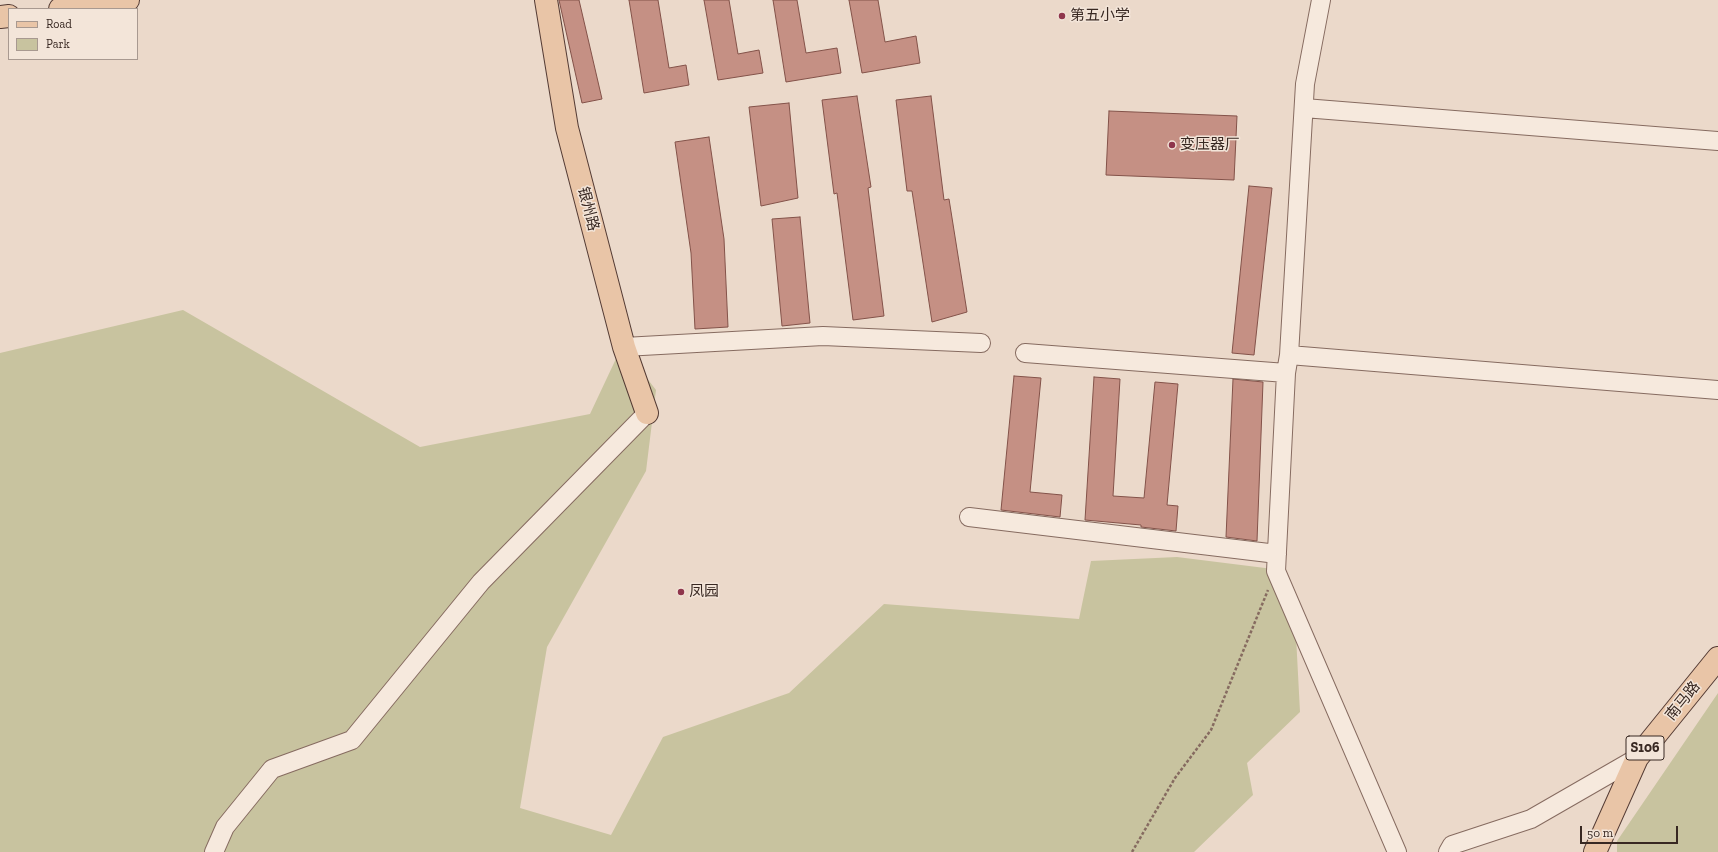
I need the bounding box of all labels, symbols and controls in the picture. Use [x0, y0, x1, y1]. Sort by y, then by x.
place label: 第五小学 [1070, 7, 1130, 25]
legend [8, 8, 138, 60]
marker: 第五小学 [1057, 11, 1067, 21]
text: Road [46, 17, 72, 31]
text: Park [46, 37, 70, 51]
place label: 变压器厂 [1180, 136, 1240, 154]
marker: 变压器厂 [1167, 140, 1177, 150]
street label: 银州路 [574, 185, 602, 233]
place label: 凤园 [689, 583, 719, 601]
marker: 凤园 [676, 587, 686, 597]
street label: 南马路 [1662, 678, 1704, 724]
road number: S106 [1626, 736, 1664, 760]
scale bar [1582, 818, 1680, 844]
text: 50 m [1587, 826, 1613, 840]

